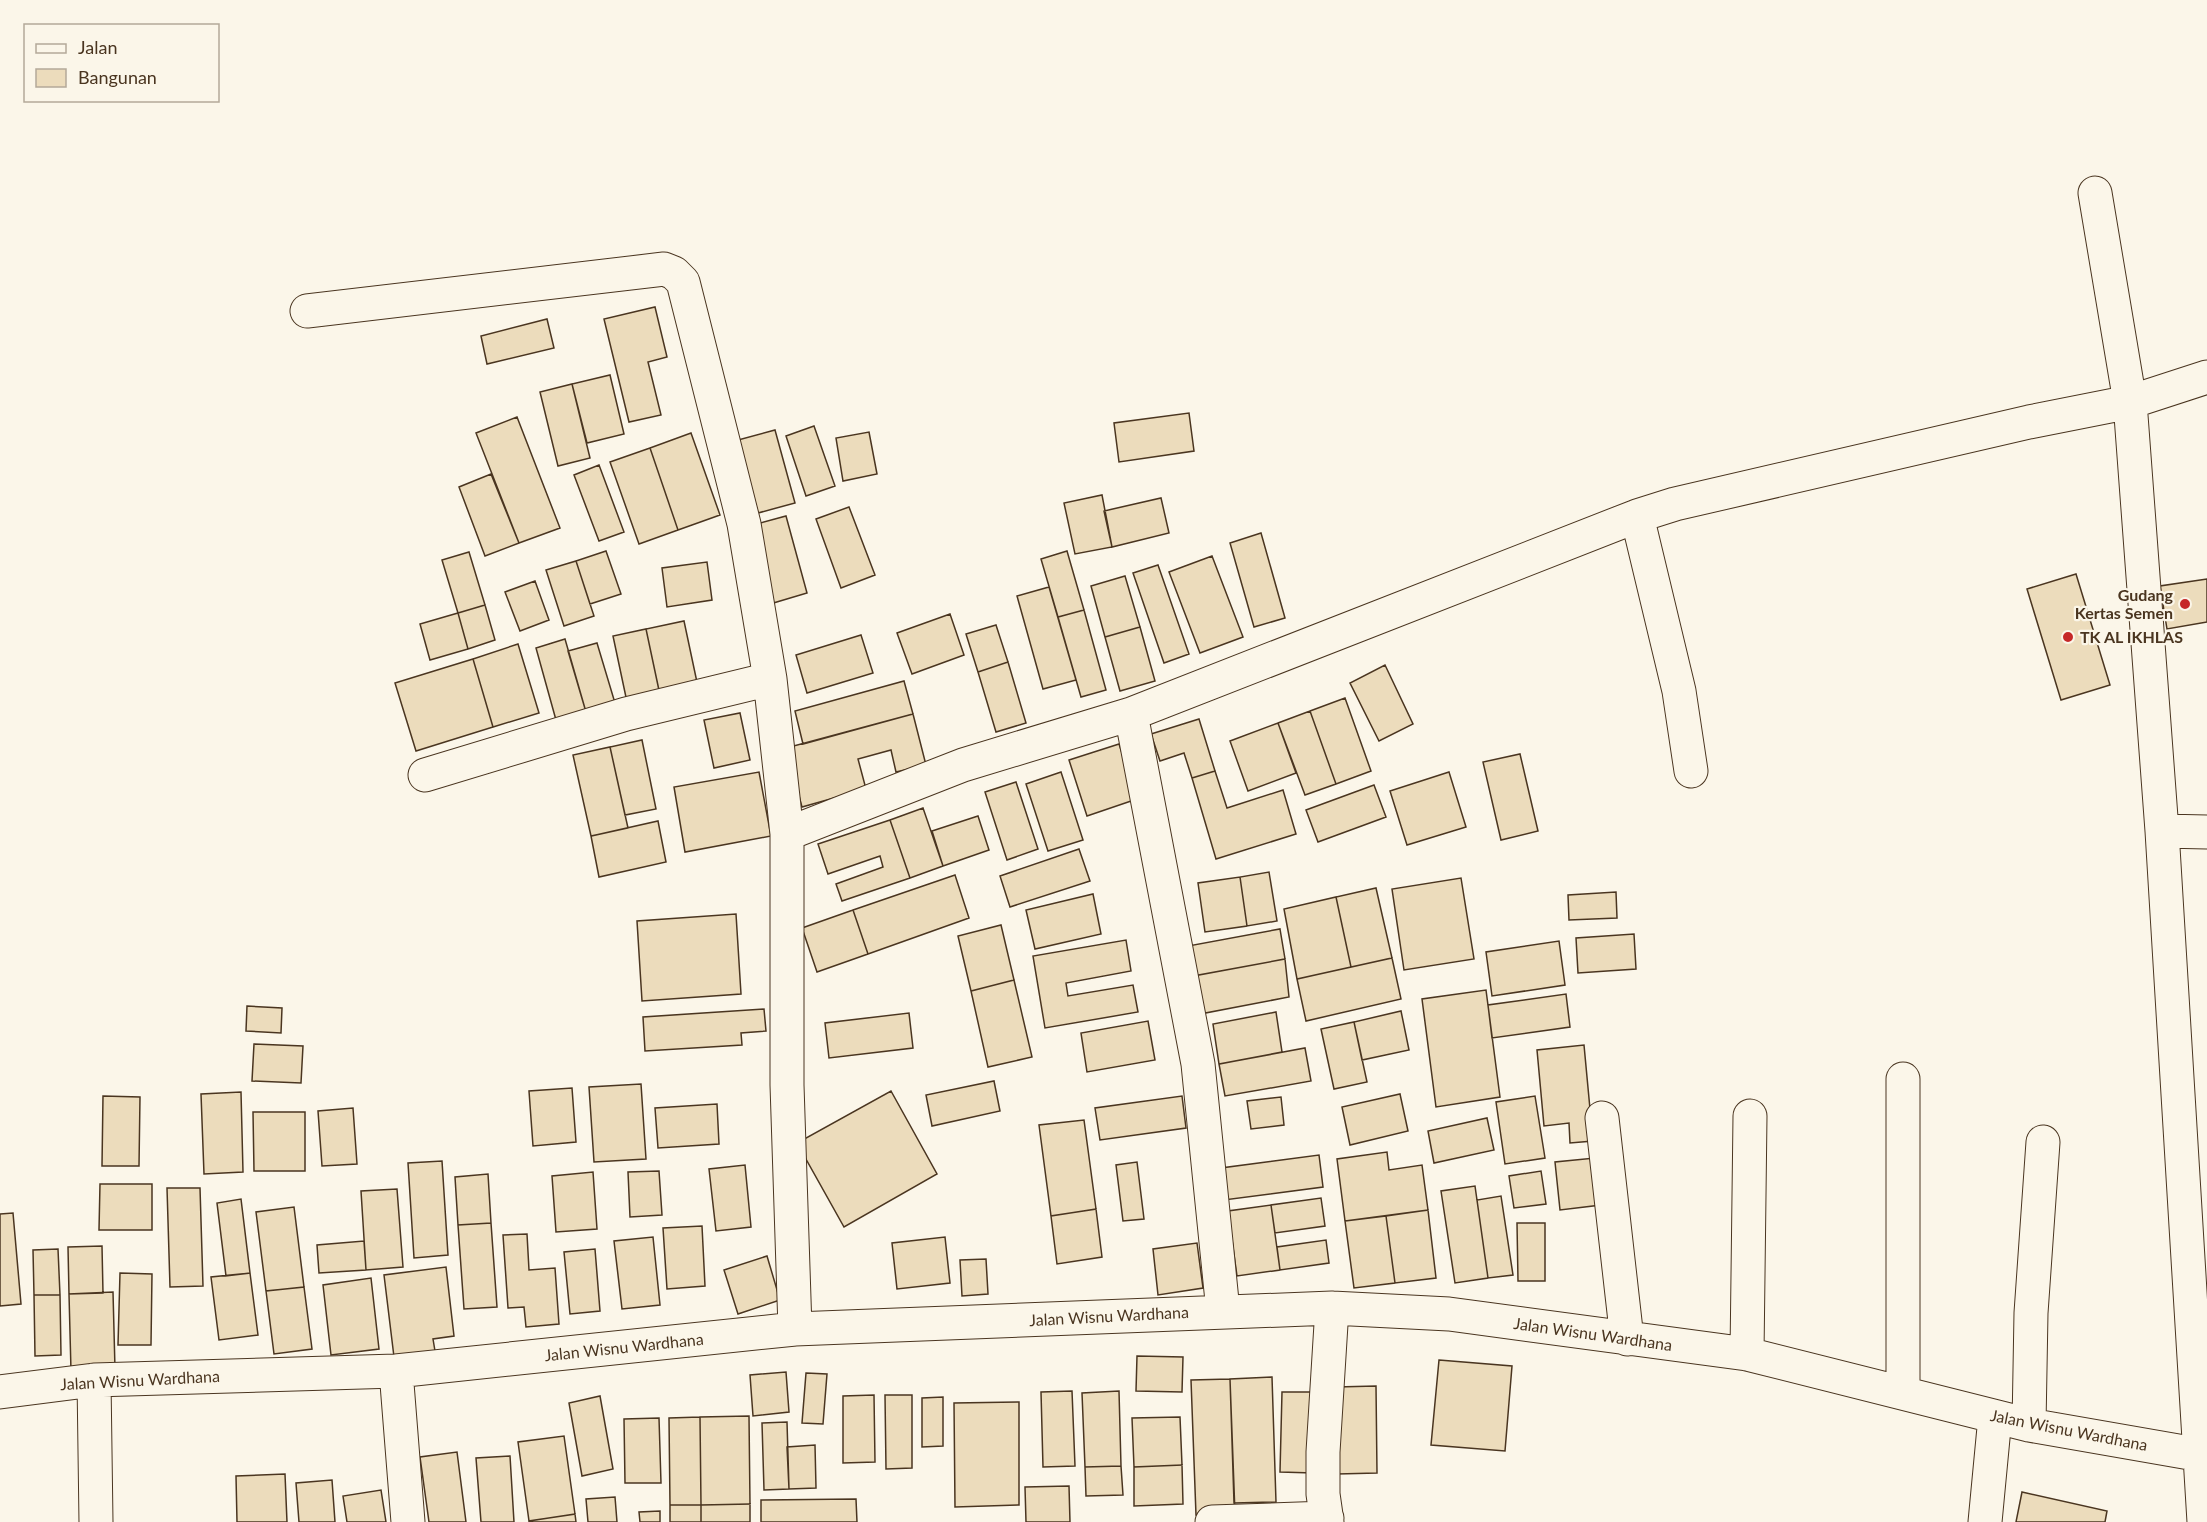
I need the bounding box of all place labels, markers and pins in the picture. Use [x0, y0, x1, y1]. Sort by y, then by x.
place label: Gudang Kertas Semen [2075, 585, 2174, 622]
marker: Gudang Kertas Semen [2178, 597, 2192, 611]
place label: TK AL IKHLAS [2080, 627, 2183, 646]
marker: TK AL IKHLAS [2061, 630, 2075, 644]

